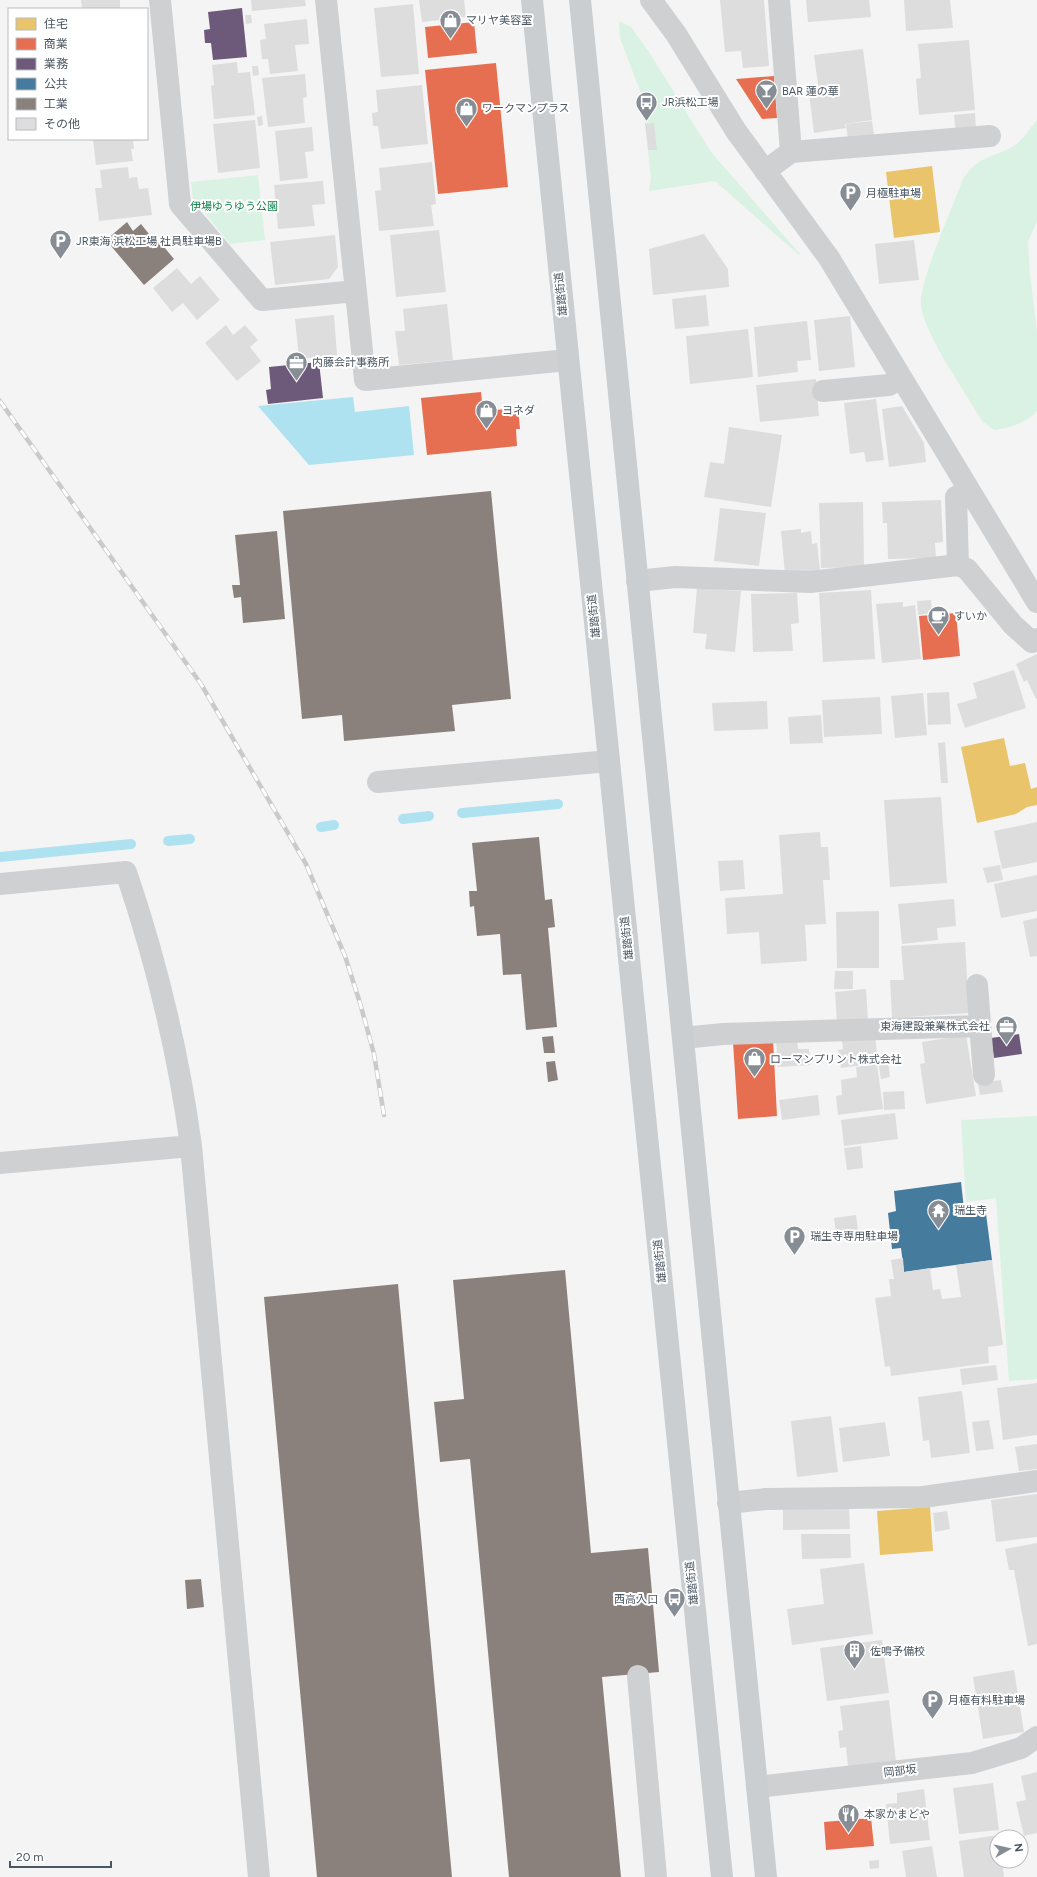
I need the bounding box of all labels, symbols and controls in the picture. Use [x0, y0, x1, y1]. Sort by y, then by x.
shop icon: マリヤ美容室 [438, 7, 464, 40]
legend [8, 8, 148, 140]
place label: マリヤ美容室 [466, 14, 532, 27]
text: 住宅 [44, 17, 68, 31]
text: 商業 [44, 37, 68, 51]
text: 業務 [44, 57, 68, 71]
text: 公共 [44, 77, 68, 91]
bar icon: BAR 蓮の華 [754, 78, 780, 111]
place label: BAR 蓮の華 [782, 85, 839, 98]
bus stop icon: JR浜松工場 [633, 89, 659, 122]
shop icon: ワークマンプラス [454, 95, 480, 128]
place label: JR浜松工場 [662, 96, 719, 109]
text: 工業 [44, 97, 68, 111]
place label: ワークマンプラス [482, 102, 569, 115]
text: その他 [44, 117, 80, 131]
parking icon: 月極駐車場 [837, 180, 863, 213]
place label: 月極駐車場 [866, 187, 921, 200]
park label: 伊場ゆうゆう公園 [190, 200, 278, 213]
parking icon: JR東海 浜松工場 社員駐車場B [47, 228, 73, 261]
place label: JR東海 浜松工場 社員駐車場B [76, 235, 222, 248]
street label: 雄踏街道 [552, 271, 570, 317]
office icon: 内藤会計事務所 [283, 349, 309, 382]
place label: 内藤会計事務所 [312, 356, 390, 369]
shop icon: ヨネダ [474, 397, 500, 430]
place label: ヨネダ [502, 404, 535, 417]
street label: 雄踏街道 [585, 593, 603, 639]
cafe icon: すいか [926, 603, 952, 636]
place label: すいか [954, 610, 987, 623]
street label: 雄踏街道 [618, 915, 636, 961]
office icon: 東海建設兼業株式会社 [993, 1013, 1019, 1046]
place label: 東海建設兼業株式会社 [880, 1020, 990, 1033]
shop icon: ローマンプリント株式会社 [742, 1046, 768, 1079]
place label: ローマンプリント株式会社 [770, 1053, 902, 1066]
temple icon: 瑞生寺 [926, 1197, 952, 1230]
place label: 瑞生寺 [954, 1204, 987, 1217]
parking icon: 瑞生寺専用駐車場 [781, 1223, 807, 1256]
place label: 瑞生寺専用駐車場 [810, 1230, 898, 1243]
street label: 雄踏街道 [651, 1238, 669, 1284]
street label: 雄踏街道 [683, 1560, 701, 1606]
bus stop icon: 西高入口 [661, 1586, 687, 1619]
place label: 西高入口 [614, 1593, 658, 1606]
building icon: 佐鳴予備校 [841, 1638, 867, 1671]
place label: 佐鳴予備校 [870, 1645, 925, 1658]
parking icon: 月極有料駐車場 [920, 1687, 946, 1720]
place label: 月極有料駐車場 [948, 1694, 1025, 1707]
street label: 岡部坂 [883, 1763, 917, 1779]
restaurant icon: 本家かまどや [836, 1801, 862, 1834]
place label: 本家かまどや [864, 1808, 930, 1821]
north arrow [989, 1829, 1029, 1869]
scale bar [10, 1843, 111, 1869]
text: N [1011, 1843, 1025, 1853]
text: 20 m [16, 1850, 44, 1864]

